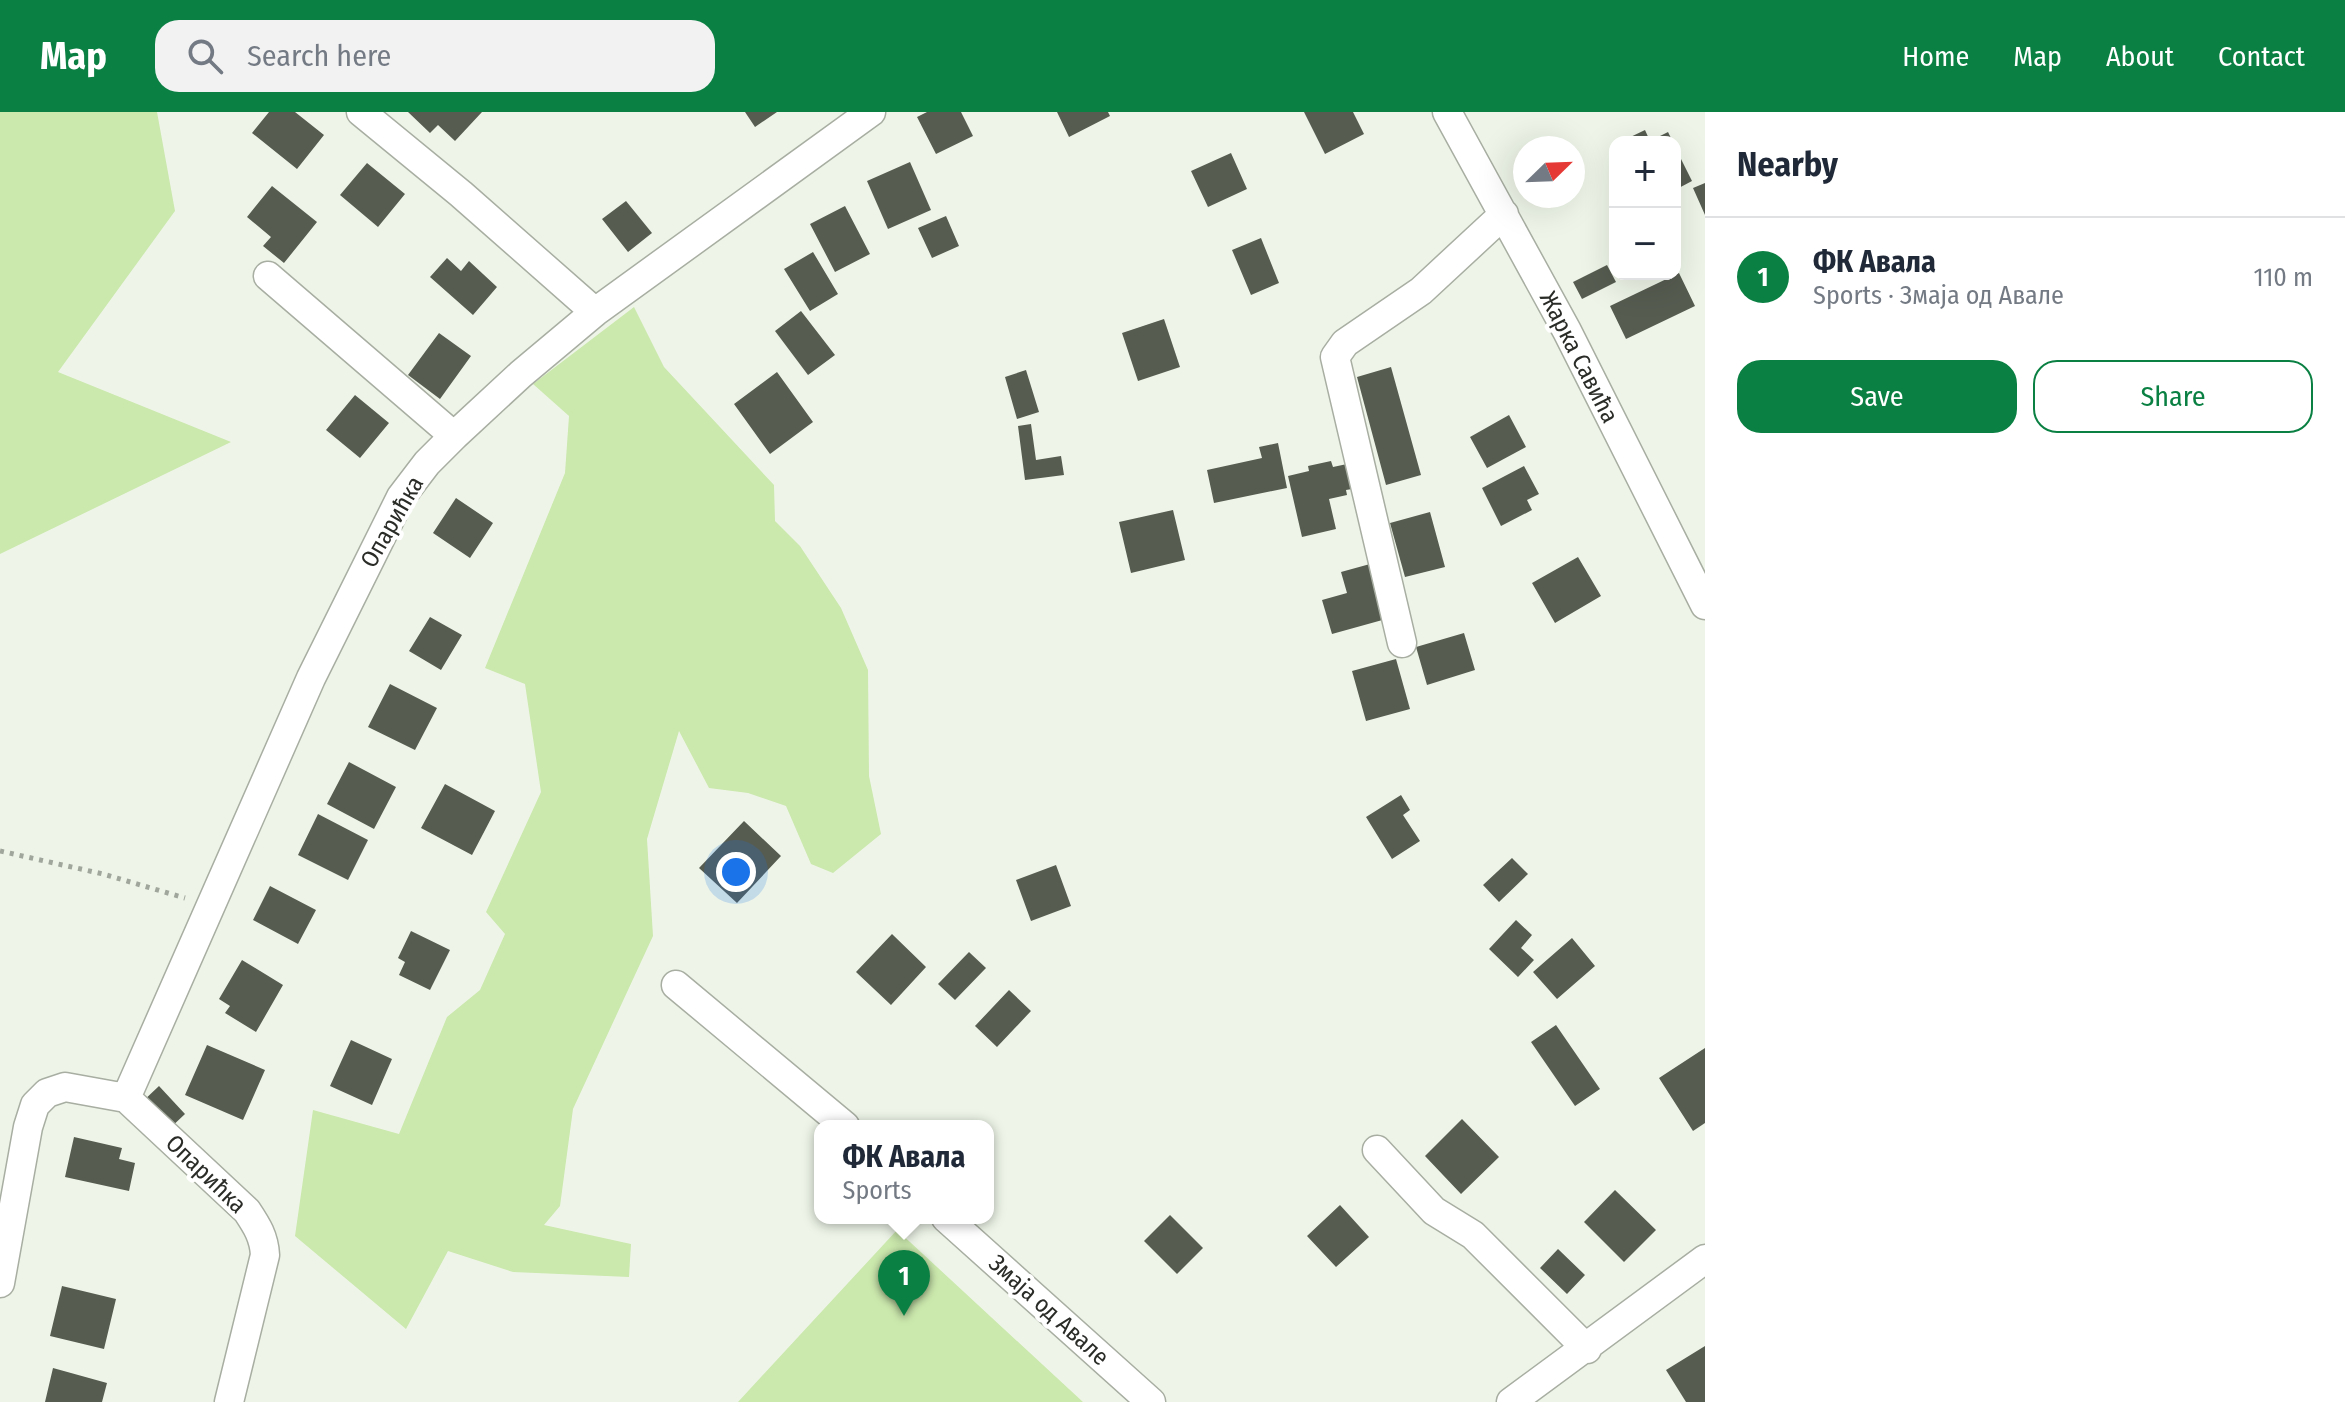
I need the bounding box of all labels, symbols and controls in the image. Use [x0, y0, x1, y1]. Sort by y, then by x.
search box [155, 20, 715, 92]
text: Map [40, 33, 107, 79]
icon: search [183, 34, 227, 78]
text: Search here [247, 38, 391, 74]
text: Home [1902, 40, 1969, 73]
text: Map [2013, 40, 2062, 73]
text: About [2106, 40, 2174, 73]
text: Contact [2218, 40, 2305, 73]
north arrow [1513, 136, 1585, 208]
map controls [1609, 136, 1681, 280]
button: + [1609, 136, 1681, 208]
text: Nearby [1737, 144, 1838, 185]
button: − [1609, 208, 1681, 280]
text: ФК Авала [1813, 244, 1936, 280]
text: 1 [1758, 262, 1769, 293]
text: 110 m [2253, 262, 2313, 293]
text: Sports · Змаја од Авале [1813, 280, 2064, 311]
street label: Жарка Савића [1534, 287, 1624, 427]
button: Save [1737, 360, 2017, 433]
button: Share [2033, 360, 2313, 433]
street label: Опарићка [355, 471, 429, 573]
your location [716, 852, 756, 892]
popup [814, 1120, 994, 1224]
street label: Опарићка [160, 1129, 252, 1219]
text: ФК Авала [843, 1139, 965, 1175]
text: Sports [843, 1175, 912, 1206]
street label: Змаја од Авале [983, 1249, 1115, 1371]
pin: 1 [878, 1250, 930, 1316]

